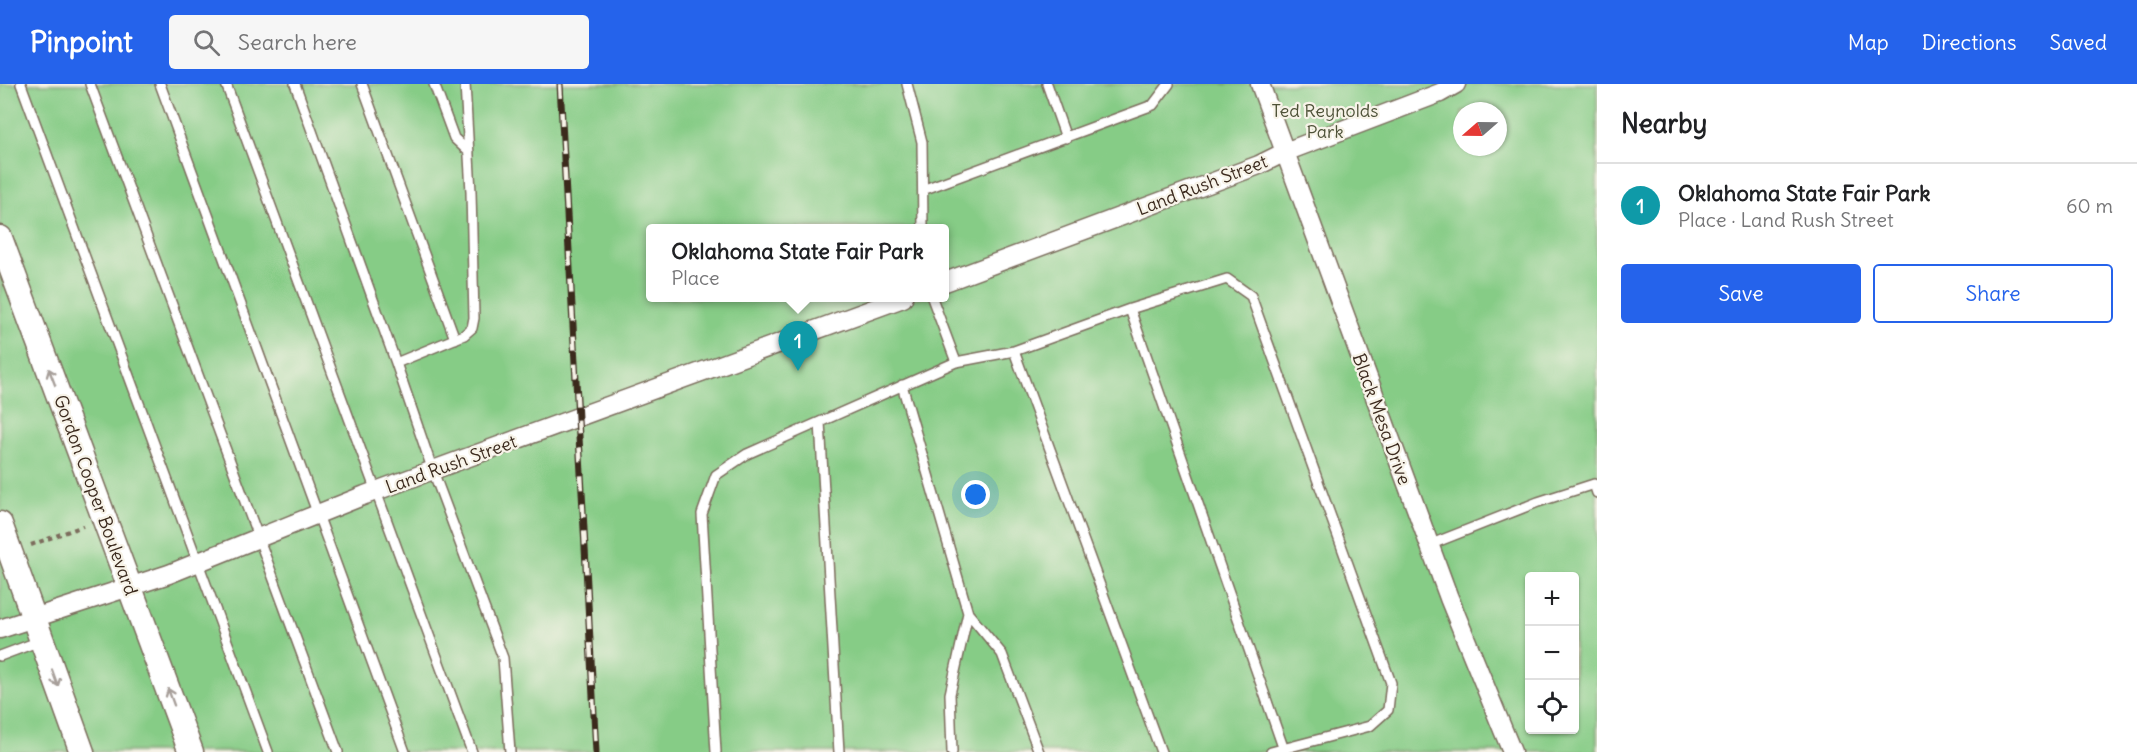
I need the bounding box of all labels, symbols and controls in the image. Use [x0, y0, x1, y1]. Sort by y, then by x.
search box [169, 15, 589, 69]
text: Pinpoint [30, 24, 133, 60]
icon: search [190, 26, 223, 59]
text: Search here [238, 28, 357, 56]
text: Map [1848, 29, 1889, 56]
text: Directions [1922, 29, 2016, 56]
text: Saved [2049, 29, 2107, 56]
park label: Ted Reynolds Park [1271, 99, 1379, 143]
north arrow [1453, 102, 1507, 156]
text: Nearby [1621, 107, 1707, 140]
street label: Land Rush Street [1133, 150, 1271, 220]
text: Oklahoma State Fair Park [1678, 179, 1931, 207]
text: 1 [1637, 193, 1644, 218]
text: 60 m [2066, 193, 2113, 218]
text: Place · Land Rush Street [1678, 207, 1894, 232]
popup [646, 224, 949, 302]
text: Oklahoma State Fair Park [671, 237, 924, 265]
button: Save [1621, 264, 1861, 323]
button: Share [1873, 264, 2113, 323]
text: Place [671, 265, 720, 290]
pin: 1 [778, 322, 818, 371]
street label: Black Mesa Drive [1348, 350, 1416, 488]
one-way arrow [46, 368, 57, 386]
street label: Gordon Cooper Boulevard [49, 391, 143, 599]
street label: Land Rush Street [382, 430, 520, 498]
your location [961, 480, 990, 509]
map controls [1525, 572, 1579, 734]
button: + [1525, 572, 1579, 626]
button: − [1525, 626, 1579, 680]
one-way arrow [51, 668, 62, 687]
button: locate [1525, 680, 1579, 734]
one-way arrow [165, 688, 176, 707]

